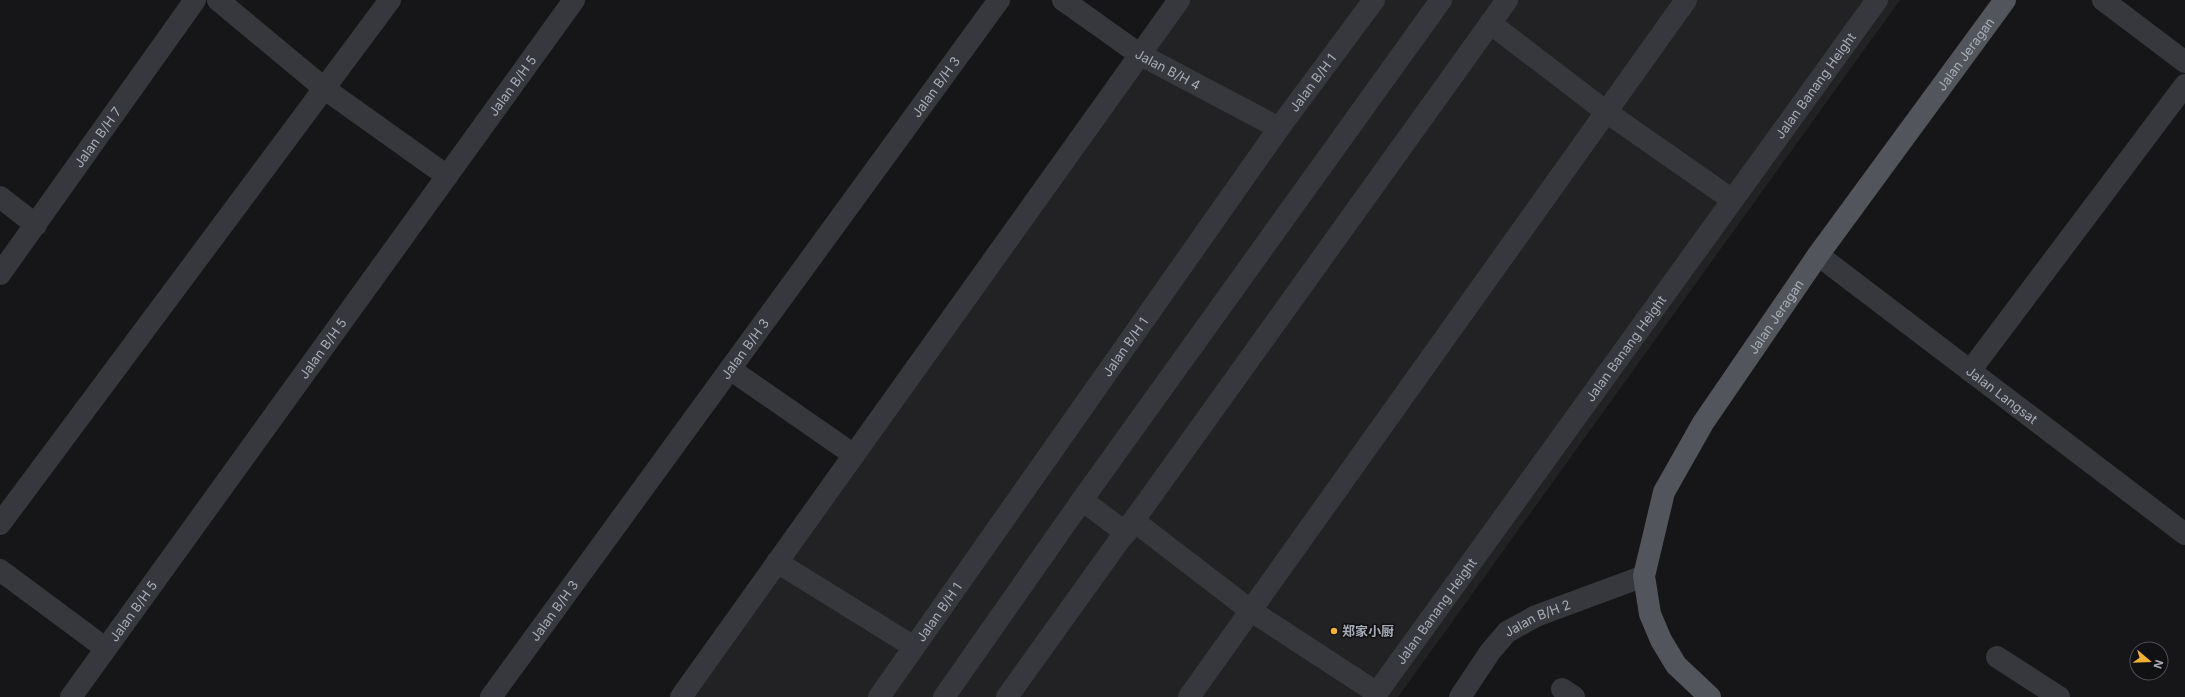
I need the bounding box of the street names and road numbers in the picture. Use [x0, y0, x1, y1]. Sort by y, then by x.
street label: Jalan Jeragan [1933, 14, 1998, 94]
street label: Jalan Banang Height [1772, 29, 1859, 142]
street label: Jalan B/H 4 [1133, 46, 1203, 93]
street label: Jalan B/H 1 [1286, 50, 1339, 115]
street label: Jalan B/H 5 [485, 52, 540, 119]
street label: Jalan B/H 3 [908, 53, 963, 120]
street label: Jalan B/H 7 [70, 104, 124, 170]
street label: Jalan Jeragan [1745, 276, 1807, 357]
street label: Jalan Banang Height [1582, 292, 1669, 405]
street label: Jalan B/H 1 [1099, 314, 1151, 379]
street label: Jalan B/H 5 [295, 315, 350, 382]
street label: Jalan B/H 3 [717, 315, 772, 382]
street label: Jalan Langsat [1963, 363, 2041, 427]
street label: Jalan Banang Height [1392, 555, 1480, 667]
street label: Jalan B/H 3 [527, 577, 581, 644]
street label: Jalan B/H 5 [106, 578, 160, 645]
street label: Jalan B/H 1 [913, 579, 965, 644]
street label: Jalan B/H 2 [1502, 596, 1573, 640]

